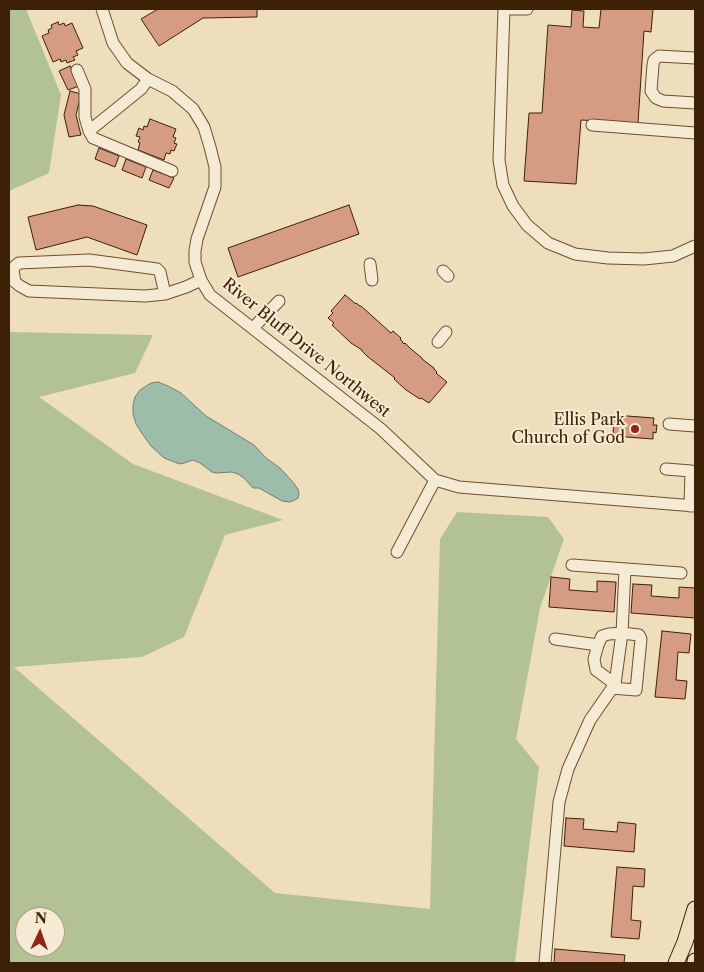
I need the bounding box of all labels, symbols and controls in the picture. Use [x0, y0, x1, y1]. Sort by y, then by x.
street label: River Bluff Drive Northwest [218, 274, 394, 422]
place label: Ellis Park Church of God [511, 410, 625, 448]
marker: Ellis Park Church of God [629, 423, 641, 435]
north arrow [15, 907, 65, 957]
text: N [34, 909, 47, 927]

